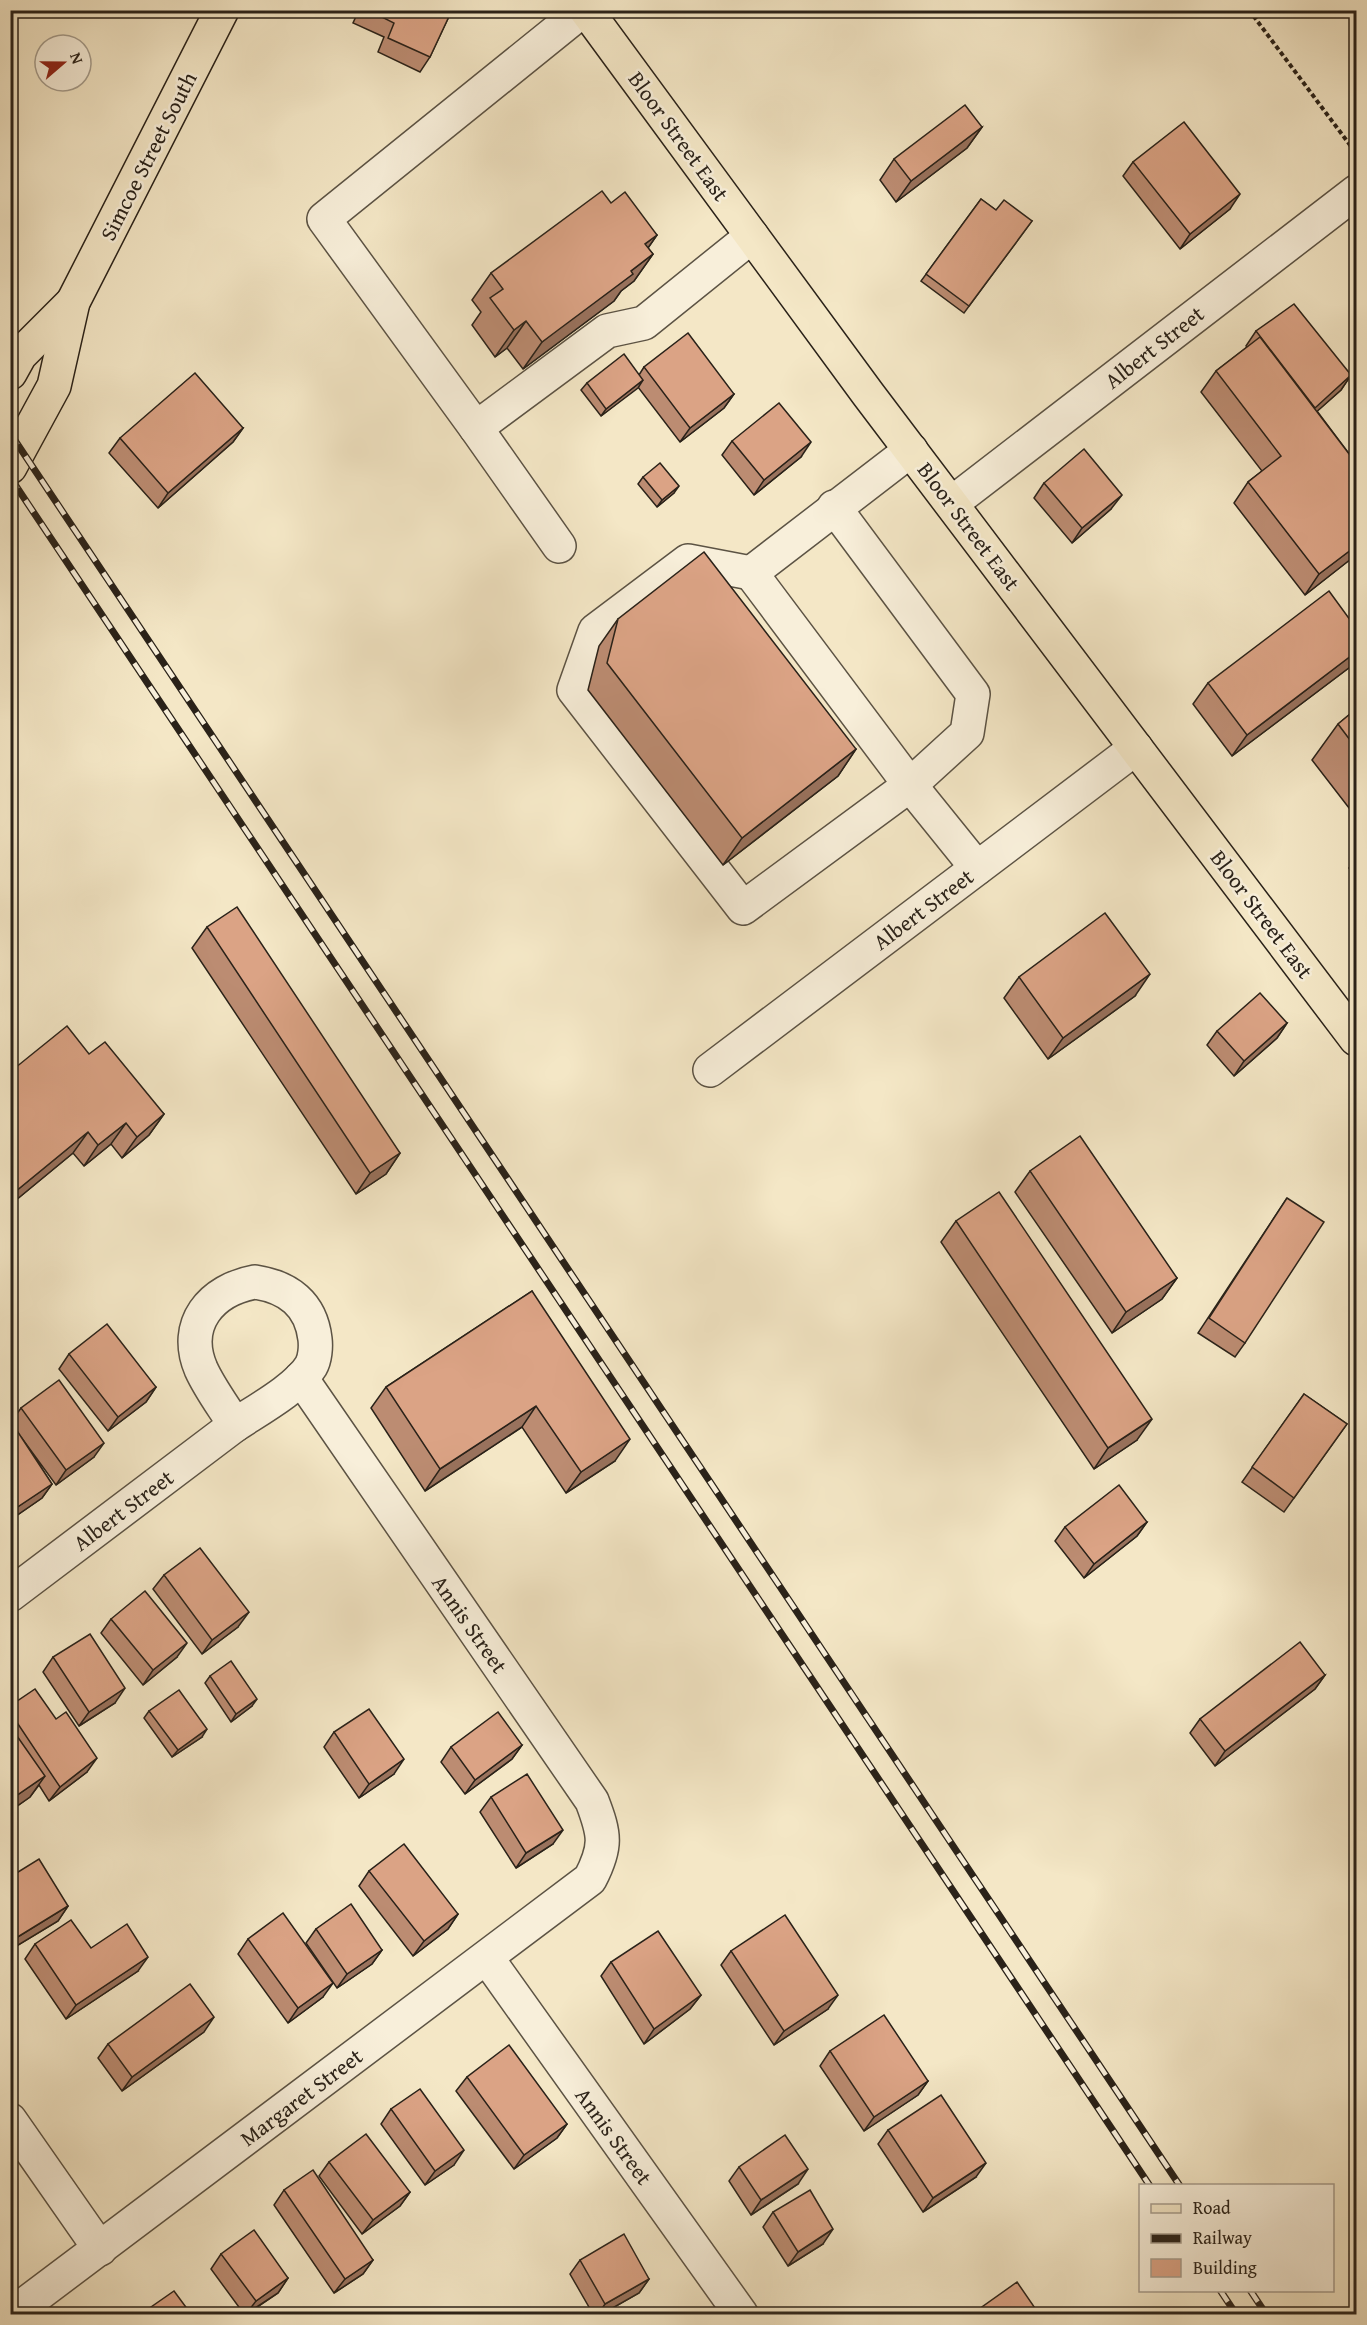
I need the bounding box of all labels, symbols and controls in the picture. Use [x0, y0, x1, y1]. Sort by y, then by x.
north arrow [33, 33, 93, 93]
text: N [64, 49, 90, 67]
street label: Bloor Street East [621, 64, 737, 208]
street label: Simcoe Street South [92, 66, 205, 246]
street label: Albert Street [1097, 298, 1211, 396]
street label: Bloor Street East [910, 455, 1028, 597]
street label: Bloor Street East [1203, 843, 1321, 985]
street label: Albert Street [866, 860, 980, 957]
street label: Albert Street [66, 1461, 180, 1558]
street label: Annis Street [424, 1568, 516, 1680]
street label: Margaret Street [233, 2040, 369, 2154]
street label: Annis Street [568, 2081, 660, 2191]
legend [1139, 2184, 1334, 2292]
text: Road [1193, 2194, 1231, 2221]
text: Railway [1193, 2224, 1252, 2251]
text: Building [1193, 2254, 1257, 2281]

